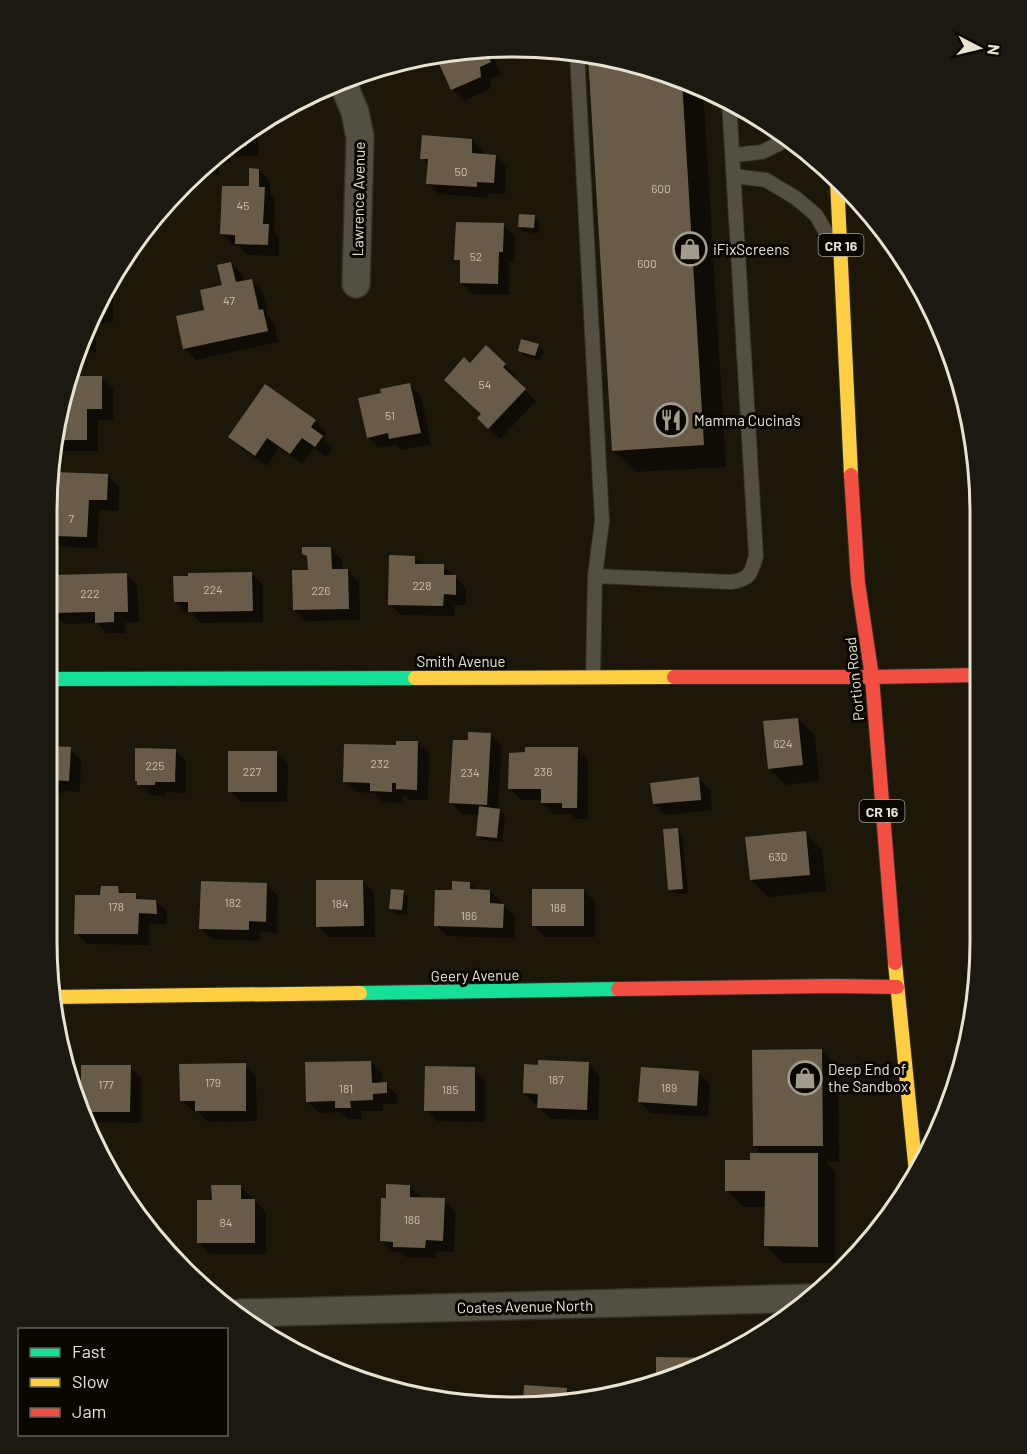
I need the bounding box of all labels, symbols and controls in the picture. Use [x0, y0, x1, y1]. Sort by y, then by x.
north arrow [949, 18, 1009, 78]
text: N [984, 43, 1004, 56]
street label: Lawrence Avenue [348, 142, 368, 256]
house number: 50 [455, 164, 467, 178]
house number: 600 [651, 181, 671, 195]
house number: 45 [237, 198, 249, 212]
shop icon: iFixScreens [672, 231, 708, 267]
road number: CR 16 [818, 234, 864, 256]
place label: iFixScreens [713, 240, 790, 258]
house number: 52 [470, 249, 482, 263]
house number: 600 [637, 256, 657, 270]
house number: 47 [223, 293, 235, 307]
house number: 54 [479, 377, 491, 391]
restaurant icon: Mamma Cucina's [653, 402, 689, 438]
house number: 51 [385, 408, 395, 422]
place label: Mamma Cucina's [694, 411, 801, 429]
house number: 7 [68, 511, 74, 525]
house number: 228 [412, 578, 432, 592]
house number: 224 [203, 582, 223, 596]
house number: 226 [311, 583, 331, 597]
house number: 222 [80, 586, 100, 600]
street label: Portion Road [841, 636, 867, 722]
street label: Smith Avenue [416, 652, 506, 670]
house number: 624 [773, 736, 793, 750]
house number: 232 [371, 756, 389, 770]
house number: 225 [145, 758, 165, 772]
house number: 227 [243, 764, 262, 778]
house number: 236 [534, 764, 552, 778]
house number: 234 [460, 765, 480, 779]
road number: CR 16 [860, 800, 904, 822]
house number: 630 [768, 849, 788, 863]
house number: 182 [225, 895, 241, 909]
house number: 184 [331, 896, 349, 910]
house number: 178 [108, 899, 124, 913]
house number: 188 [550, 900, 566, 914]
house number: 186 [461, 908, 477, 922]
street label: Geery Avenue [431, 965, 519, 985]
shop icon: Deep End of the Sandbox [787, 1060, 823, 1096]
place label: Deep End of the Sandbox [828, 1060, 908, 1095]
house number: 187 [548, 1072, 564, 1086]
house number: 179 [205, 1075, 221, 1089]
house number: 177 [98, 1077, 114, 1091]
house number: 189 [661, 1080, 677, 1094]
house number: 181 [339, 1081, 353, 1095]
house number: 185 [442, 1082, 458, 1096]
house number: 186 [404, 1212, 420, 1226]
house number: 84 [220, 1215, 232, 1229]
street label: Coates Avenue North [457, 1296, 593, 1316]
legend [18, 1328, 228, 1436]
text: Fast [72, 1340, 106, 1362]
text: Slow [72, 1370, 109, 1392]
text: Jam [72, 1400, 106, 1422]

